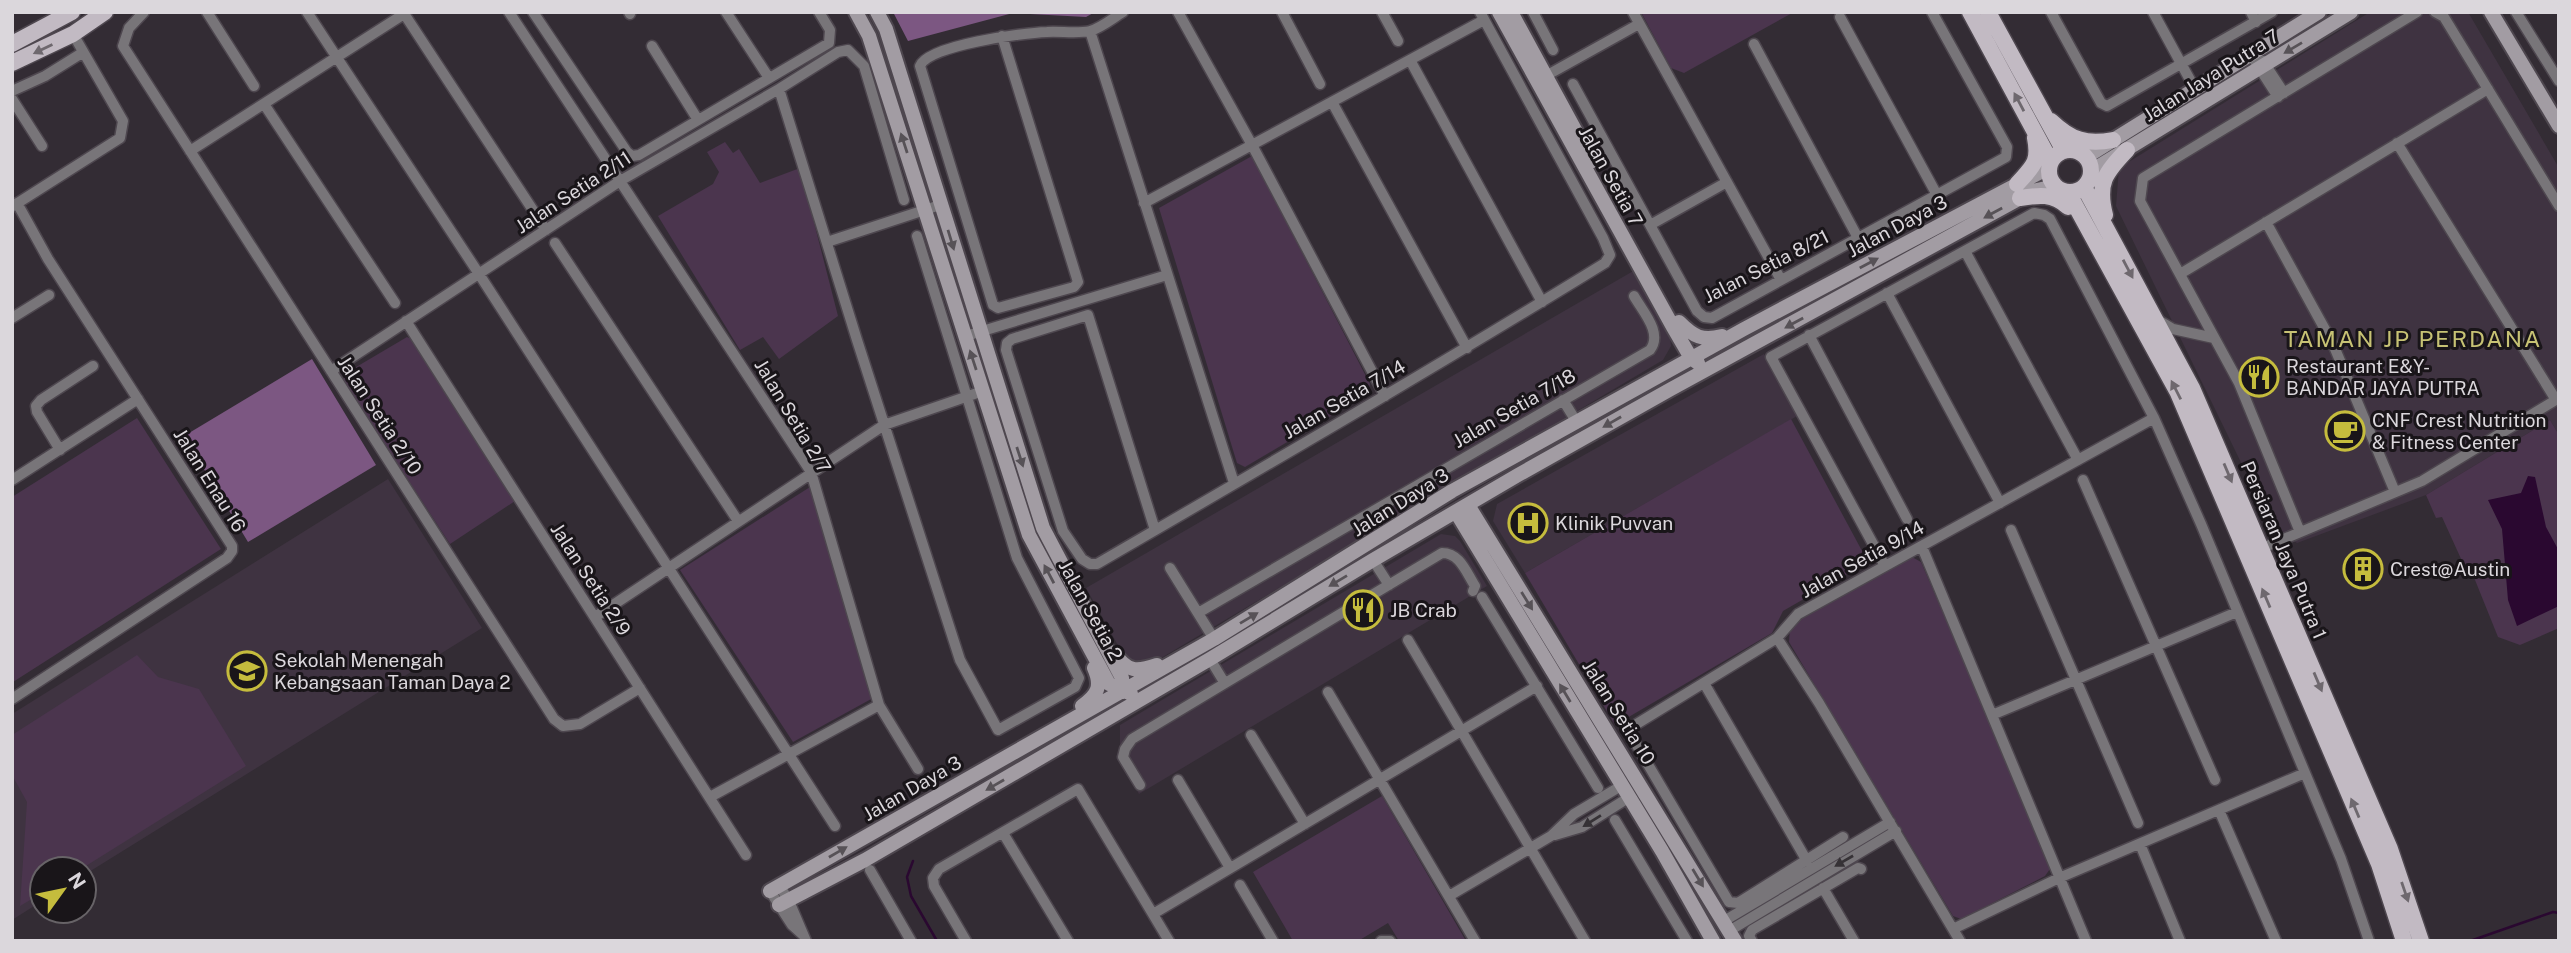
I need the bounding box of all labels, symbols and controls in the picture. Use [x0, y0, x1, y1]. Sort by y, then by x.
street label: Jalan Jaya Putra 7 [2139, 24, 2283, 126]
one-way arrow [2283, 41, 2302, 54]
one-way arrow [33, 43, 53, 54]
one-way arrow [2013, 92, 2025, 112]
street label: Jalan Setia 7 [1574, 122, 1648, 230]
one-way arrow [898, 132, 909, 153]
street label: Jalan Setia 2/11 [511, 146, 635, 238]
street label: Jalan Daya 3 [1843, 190, 1951, 262]
one-way arrow [1983, 207, 2003, 219]
street label: Jalan Setia 8/21 [1700, 225, 1832, 307]
one-way arrow [946, 230, 956, 251]
one-way arrow [1859, 257, 1878, 269]
one-way arrow [2122, 259, 2134, 279]
one-way arrow [1784, 317, 1803, 329]
district label: TAMAN JP PERDANA [2284, 325, 2542, 352]
one-way arrow [968, 349, 978, 370]
street label: Jalan Setia 2/10 [333, 351, 427, 479]
street label: Jalan Setia 2/7 [750, 355, 836, 477]
street label: Jalan Setia 7/14 [1279, 355, 1409, 443]
place label: Restaurant E&Y- BANDAR JAYA PUTRA [2286, 355, 2480, 399]
restaurant icon: Restaurant E&Y- BANDAR JAYA PUTRA [2238, 356, 2280, 398]
street label: Jalan Setia 7/18 [1449, 364, 1579, 452]
one-way arrow [2170, 380, 2181, 400]
place label: CNF Crest Nutrition & Fitness Center [2372, 409, 2546, 453]
cafe icon: CNF Crest Nutrition & Fitness Center [2324, 410, 2366, 452]
one-way arrow [1602, 416, 1622, 428]
street label: Jalan Enau 16 [169, 424, 251, 536]
one-way arrow [1015, 447, 1026, 468]
street label: Persiaran Jaya Putra 1 [2237, 458, 2331, 642]
one-way arrow [2222, 463, 2234, 483]
street label: Jalan Daya 3 [1348, 464, 1453, 540]
hospital icon: Klinik Puvvan [1507, 502, 1549, 544]
place label: Klinik Puvvan [1555, 512, 1673, 534]
street label: Jalan Setia 9/14 [1796, 516, 1928, 602]
street label: Jalan Setia 2/9 [546, 519, 636, 639]
building icon: Crest@Austin [2342, 548, 2384, 590]
street label: Jalan Setia 2 [1054, 556, 1128, 664]
place label: Crest@Austin [2390, 558, 2510, 580]
one-way arrow [1043, 563, 1055, 583]
one-way arrow [1329, 575, 1348, 588]
one-way arrow [2261, 588, 2272, 609]
restaurant icon: JB Crab [1342, 589, 1384, 631]
one-way arrow [1521, 591, 1534, 610]
place label: JB Crab [1390, 599, 1457, 621]
one-way arrow [1239, 611, 1258, 624]
place label: Sekolah Menengah Kebangsaan Taman Daya 2 [274, 649, 510, 693]
school or university icon: Sekolah Menengah Kebangsaan Taman Daya 2 [226, 650, 268, 692]
street label: Jalan Setia 10 [1578, 656, 1660, 768]
one-way arrow [2312, 672, 2324, 692]
one-way arrow [1559, 683, 1571, 702]
street label: Jalan Daya 3 [859, 751, 965, 825]
one-way arrow [985, 778, 1005, 790]
one-way arrow [2349, 798, 2361, 818]
one-way arrow [1582, 814, 1601, 827]
one-way arrow [829, 845, 848, 858]
north arrow [28, 855, 98, 925]
one-way arrow [1835, 855, 1854, 867]
one-way arrow [1691, 868, 1704, 888]
text: N [64, 869, 91, 893]
one-way arrow [2400, 882, 2411, 903]

